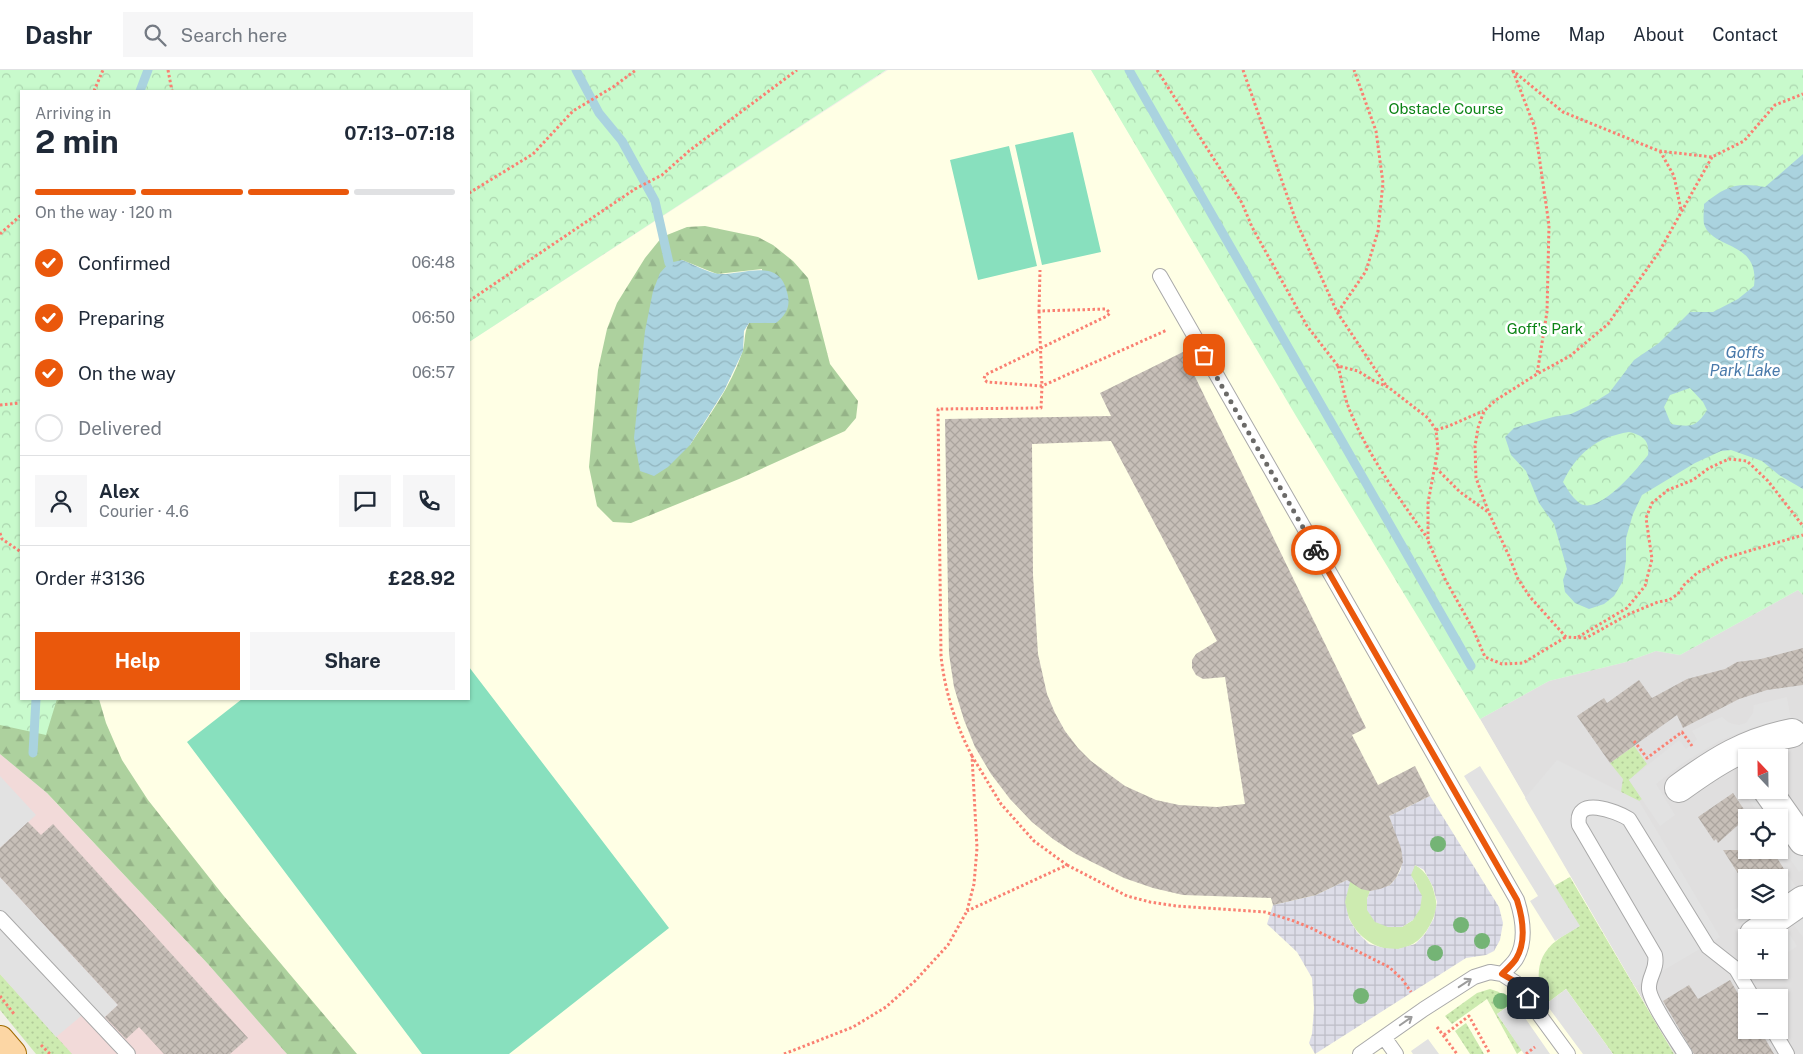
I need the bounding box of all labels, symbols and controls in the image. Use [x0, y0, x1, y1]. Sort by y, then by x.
search box [123, 12, 473, 57]
text: Dashr [25, 21, 93, 49]
icon: search [141, 21, 169, 49]
text: Search here [181, 24, 287, 46]
text: Home [1491, 24, 1541, 45]
text: Map [1569, 24, 1605, 45]
text: About [1633, 24, 1684, 45]
text: Contact [1712, 24, 1778, 45]
park label: Obstacle Course [1388, 100, 1504, 117]
text: Arriving in [35, 104, 111, 123]
text: 07:13–07:18 [344, 122, 455, 144]
text: 2 min [35, 123, 119, 160]
text: On the way · 120 m [35, 203, 172, 222]
icon: check [35, 249, 63, 277]
text: Confirmed [78, 252, 171, 274]
text: 06:48 [411, 253, 455, 272]
icon: check [35, 304, 63, 332]
text: Preparing [78, 307, 165, 329]
text: 06:50 [412, 308, 455, 327]
park label: Goff's Park [1507, 320, 1583, 337]
pin [1183, 334, 1225, 376]
icon: bag [1190, 341, 1218, 369]
water label: Goffs Park Lake [1710, 343, 1781, 380]
icon: check [35, 359, 63, 387]
text: On the way [78, 362, 176, 384]
text: 06:57 [412, 363, 455, 382]
text: Delivered [78, 417, 162, 439]
button: person [35, 475, 87, 527]
button: chat [339, 475, 391, 527]
button: phone [403, 475, 455, 527]
text: Alex [99, 480, 140, 502]
text: Courier · 4.6 [99, 502, 189, 521]
courier [1291, 525, 1341, 575]
icon: bike [1302, 536, 1330, 564]
text: Order #3136 [35, 567, 145, 589]
text: £28.92 [388, 567, 455, 589]
button: Help [35, 632, 240, 690]
button: Share [250, 632, 455, 690]
north arrow [1738, 749, 1788, 799]
map controls [1738, 749, 1788, 1039]
button: locate [1738, 809, 1788, 859]
button: layers [1738, 869, 1788, 919]
button: + [1738, 929, 1788, 979]
one-way arrow [1457, 977, 1471, 987]
pin [1507, 977, 1549, 1019]
icon: home [1514, 984, 1542, 1012]
button: − [1738, 989, 1788, 1039]
one-way arrow [1399, 1016, 1413, 1026]

